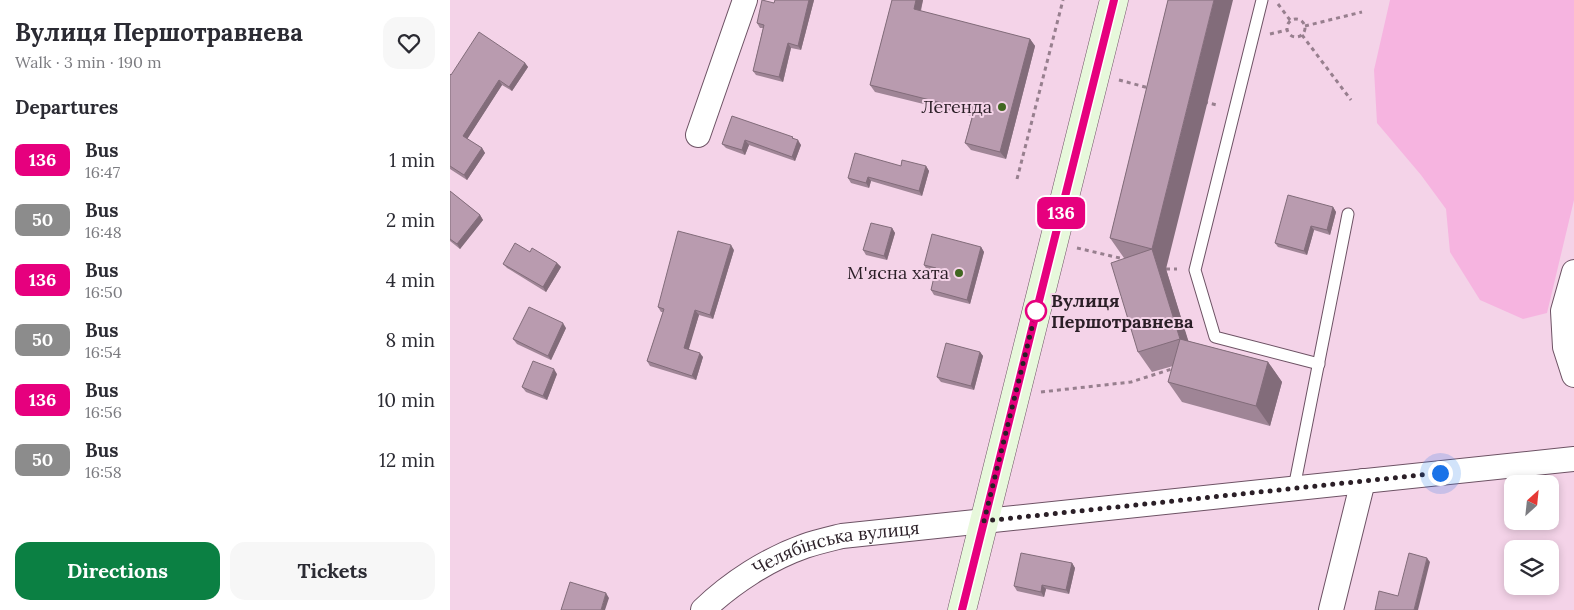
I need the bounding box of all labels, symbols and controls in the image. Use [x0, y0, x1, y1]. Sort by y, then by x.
text: Вулиця Першотравнева [15, 17, 303, 48]
button: heart [383, 17, 435, 69]
text: Walk · 3 min · 190 m [15, 52, 161, 72]
text: Departures [15, 95, 118, 119]
place label: Легенда [921, 95, 992, 118]
marker: Легенда [996, 101, 1008, 113]
text: Bus [85, 138, 118, 162]
text: 136 [29, 148, 56, 171]
text: 1 min [389, 148, 435, 172]
text: 16:47 [85, 162, 120, 182]
line badge: 136 [1032, 197, 1090, 229]
text: Bus [85, 198, 118, 222]
text: 136 [1047, 201, 1075, 224]
text: 50 [32, 208, 53, 231]
text: 2 min [386, 208, 435, 232]
text: 16:48 [85, 222, 122, 242]
text: Bus [85, 258, 118, 282]
place label: М'ясна хата [847, 261, 949, 284]
marker: М'ясна хата [953, 267, 965, 279]
text: 136 [29, 268, 56, 291]
text: 4 min [386, 268, 435, 292]
text: 16:50 [85, 282, 123, 302]
place label: Вулиця Першотравнева [1051, 289, 1194, 333]
marker: Вулиця Першотравнева [1025, 300, 1047, 322]
text: Bus [85, 318, 118, 342]
text: 50 [32, 328, 53, 351]
text: 8 min [385, 328, 435, 352]
text: 16:54 [85, 342, 121, 362]
text: Bus [85, 378, 118, 402]
text: 136 [29, 388, 56, 411]
text: 10 min [377, 388, 435, 412]
text: 16:56 [85, 402, 122, 422]
text: Bus [85, 438, 118, 462]
text: 50 [32, 448, 53, 471]
text: 12 min [379, 448, 435, 472]
your location [1428, 461, 1453, 486]
text: 16:58 [85, 462, 122, 482]
north arrow [1504, 475, 1559, 530]
map controls [1504, 475, 1559, 595]
street label: Челябінська вулиця [748, 516, 920, 580]
button: layers [1504, 540, 1559, 595]
button: Directions [15, 542, 220, 600]
button: Tickets [230, 542, 435, 600]

